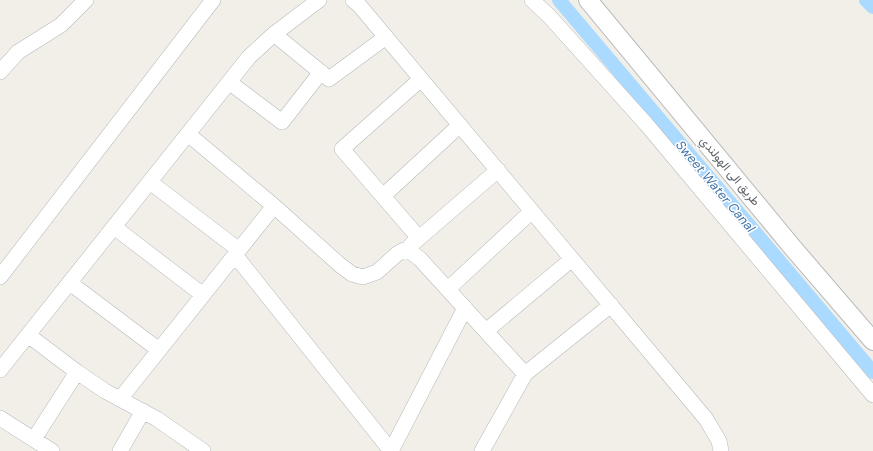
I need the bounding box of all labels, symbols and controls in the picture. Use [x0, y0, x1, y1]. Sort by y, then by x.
street label: طريق الى الهولندي [695, 133, 764, 210]
water label: Sweet Water Canal [672, 137, 760, 237]

